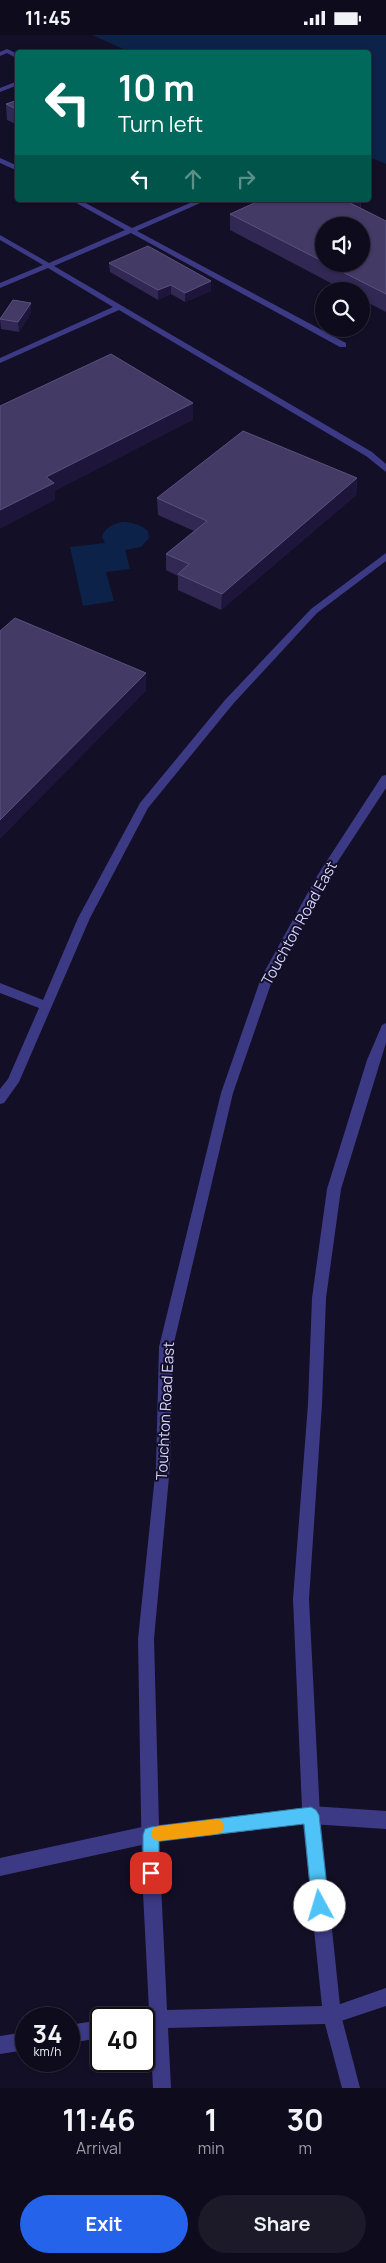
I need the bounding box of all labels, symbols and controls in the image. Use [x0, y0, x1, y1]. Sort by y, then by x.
text: 11:45 [25, 5, 71, 31]
text: 10 m [118, 64, 195, 112]
icon: left [35, 70, 100, 135]
text: Turn left [118, 109, 203, 139]
icon: left [126, 165, 154, 193]
icon: ahead [179, 165, 207, 193]
icon: right [232, 165, 260, 193]
map controls [315, 217, 370, 337]
button: sound [315, 217, 370, 272]
button: search [315, 282, 370, 337]
street label: Touchton Road East [256, 857, 342, 989]
street label: Touchton Road East [151, 1341, 179, 1481]
pin [130, 1852, 172, 1894]
icon: arrive [137, 1859, 165, 1887]
position arrow [293, 1879, 345, 1931]
speed limit sign: 40 [90, 2007, 155, 2072]
text: 34 [33, 2016, 62, 2051]
text: km/h [34, 2043, 61, 2060]
text: 11:46 [62, 2099, 136, 2140]
text: 1 [205, 2099, 218, 2140]
text: 30 [287, 2099, 324, 2140]
text: Arrival [76, 2137, 122, 2159]
text: min [198, 2137, 225, 2159]
text: m [298, 2137, 312, 2159]
button: Exit [20, 2195, 188, 2253]
button: Share [198, 2195, 366, 2253]

